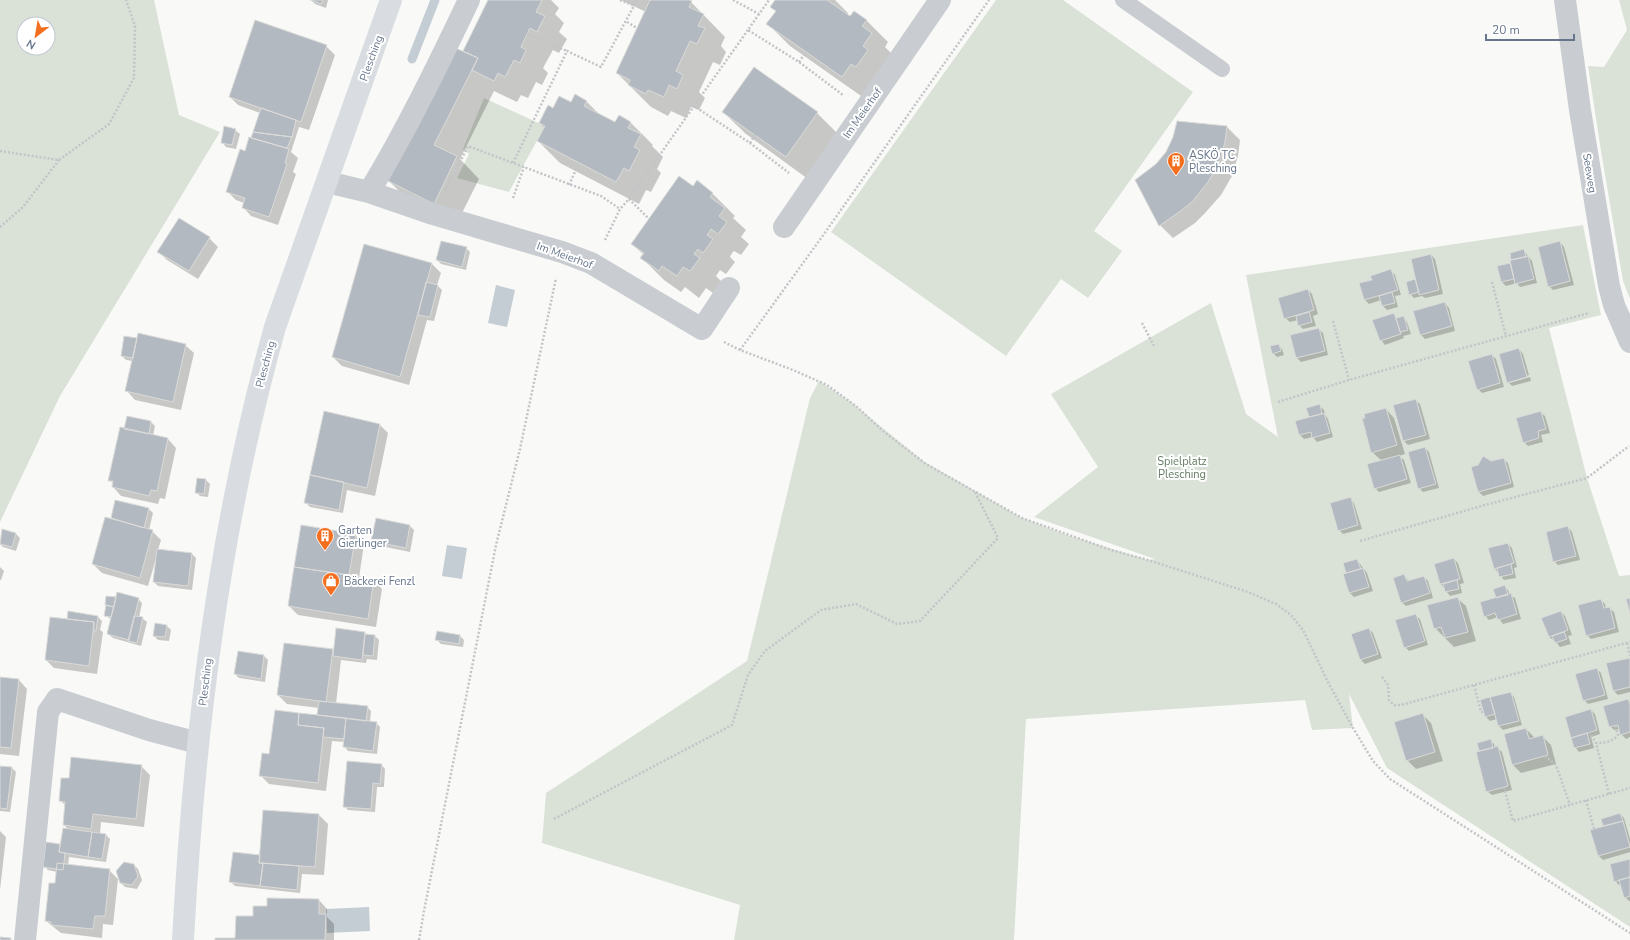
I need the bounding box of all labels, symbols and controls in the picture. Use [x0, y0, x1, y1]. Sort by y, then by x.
north arrow [16, 16, 56, 56]
scale bar [1486, 16, 1574, 42]
text: 20 m [1492, 22, 1520, 38]
street label: Plesching [356, 33, 387, 83]
text: N [24, 36, 38, 53]
street label: Im Meierhof [839, 85, 886, 142]
place label: ASKÖ TC Plesching [1189, 148, 1237, 176]
building icon: ASKÖ TC Plesching [1166, 151, 1186, 176]
street label: Seeweg [1579, 152, 1600, 194]
street label: Im Meierhof [535, 238, 595, 273]
street label: Plesching [252, 339, 279, 389]
park label: Spielplatz Plesching [1157, 454, 1207, 482]
place label: Garten Gierlinger [338, 523, 387, 551]
building icon: Garten Gierlinger [315, 526, 335, 551]
shop icon: Bäckerei Fenzl [321, 571, 341, 596]
place label: Bäckerei Fenzl [344, 574, 416, 589]
street label: Plesching [195, 657, 216, 707]

